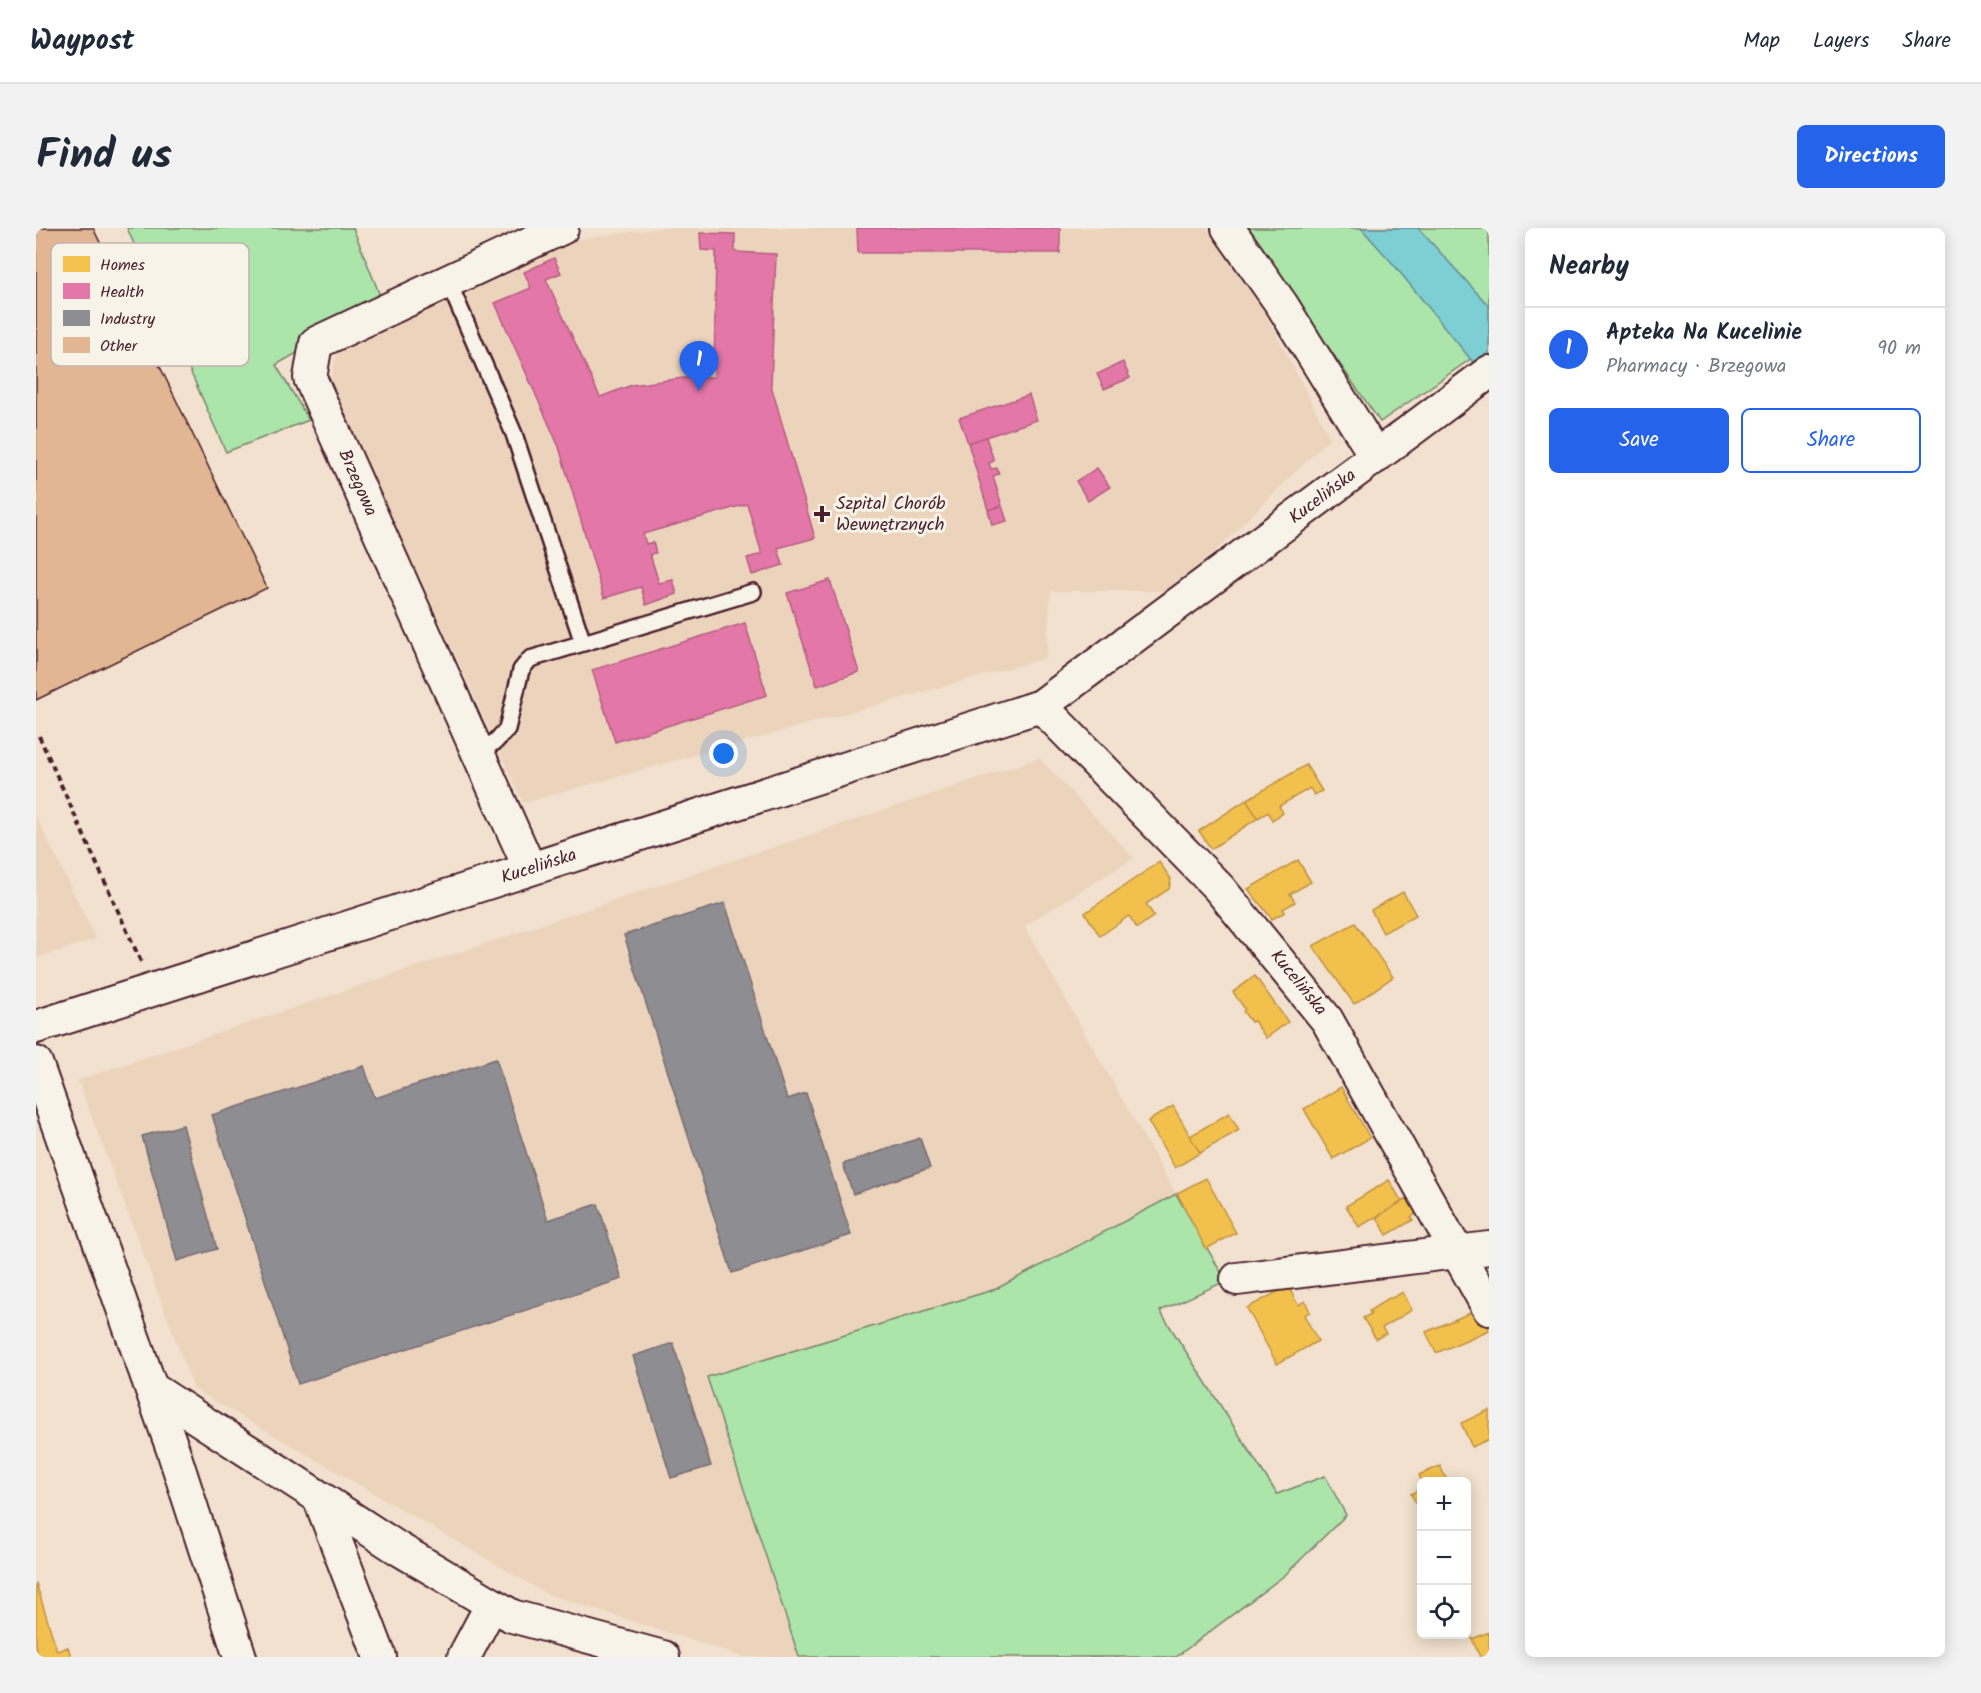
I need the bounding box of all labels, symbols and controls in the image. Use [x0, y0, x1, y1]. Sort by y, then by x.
text: Waypost [30, 19, 134, 64]
text: Map [1743, 25, 1780, 58]
text: Layers [1813, 25, 1869, 58]
text: Share [1902, 25, 1951, 58]
text: Find us [36, 123, 172, 190]
button: Directions [1797, 125, 1945, 188]
legend [51, 243, 249, 366]
text: Nearby [1549, 246, 1629, 288]
text: Homes [100, 253, 145, 278]
text: Health [100, 280, 144, 305]
text: Industry [100, 307, 155, 332]
text: Apteka Na Kucelinie [1606, 316, 1802, 351]
text: 1 [1565, 333, 1572, 365]
text: 90 m [1877, 333, 1921, 365]
text: Other [100, 334, 139, 359]
pin: 1 [680, 342, 718, 391]
text: Pharmacy · Brzegowa [1606, 351, 1787, 383]
button: Save [1549, 408, 1729, 473]
button: Share [1741, 408, 1921, 473]
street label: Brzegowa [329, 445, 385, 521]
street label: Kucelińska [1283, 462, 1363, 532]
place label: Szpital Chorób Wewnętrznych [836, 490, 946, 540]
marker: Szpital Chorób Wewnętrznych [813, 505, 831, 523]
your location [709, 739, 738, 768]
street label: Kucelińska [497, 841, 581, 893]
street label: Kucelińska [1262, 943, 1334, 1023]
map controls [1417, 1477, 1471, 1639]
button: + [1417, 1477, 1471, 1531]
button: − [1417, 1531, 1471, 1585]
button: locate [1417, 1585, 1471, 1639]

